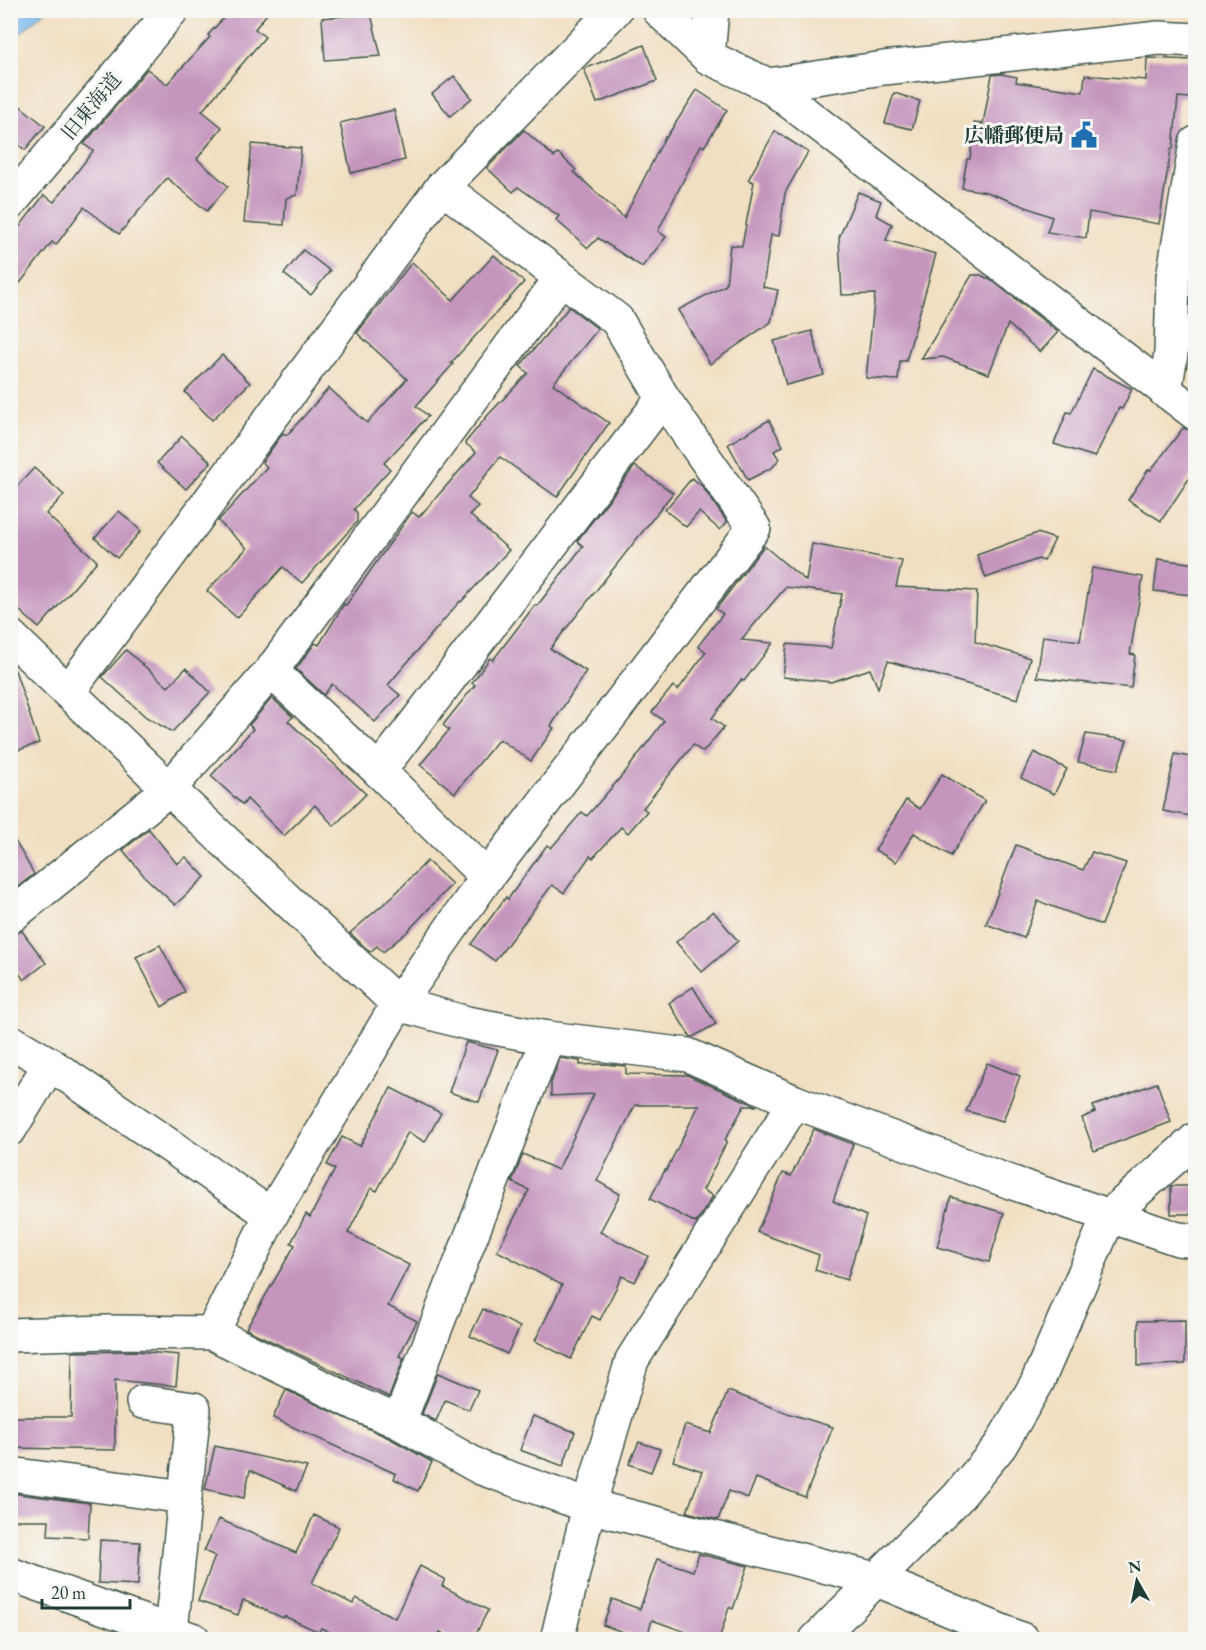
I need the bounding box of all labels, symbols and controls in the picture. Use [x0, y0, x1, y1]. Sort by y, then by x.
street label: 旧東海道 [55, 67, 127, 145]
public building icon: 広幡郵便局 [1069, 120, 1099, 150]
place label: 広幡郵便局 [964, 122, 1064, 148]
north arrow [1107, 1551, 1167, 1611]
text: N [1127, 1555, 1143, 1578]
scale bar [42, 1572, 130, 1610]
text: 20 m [51, 1581, 86, 1604]

